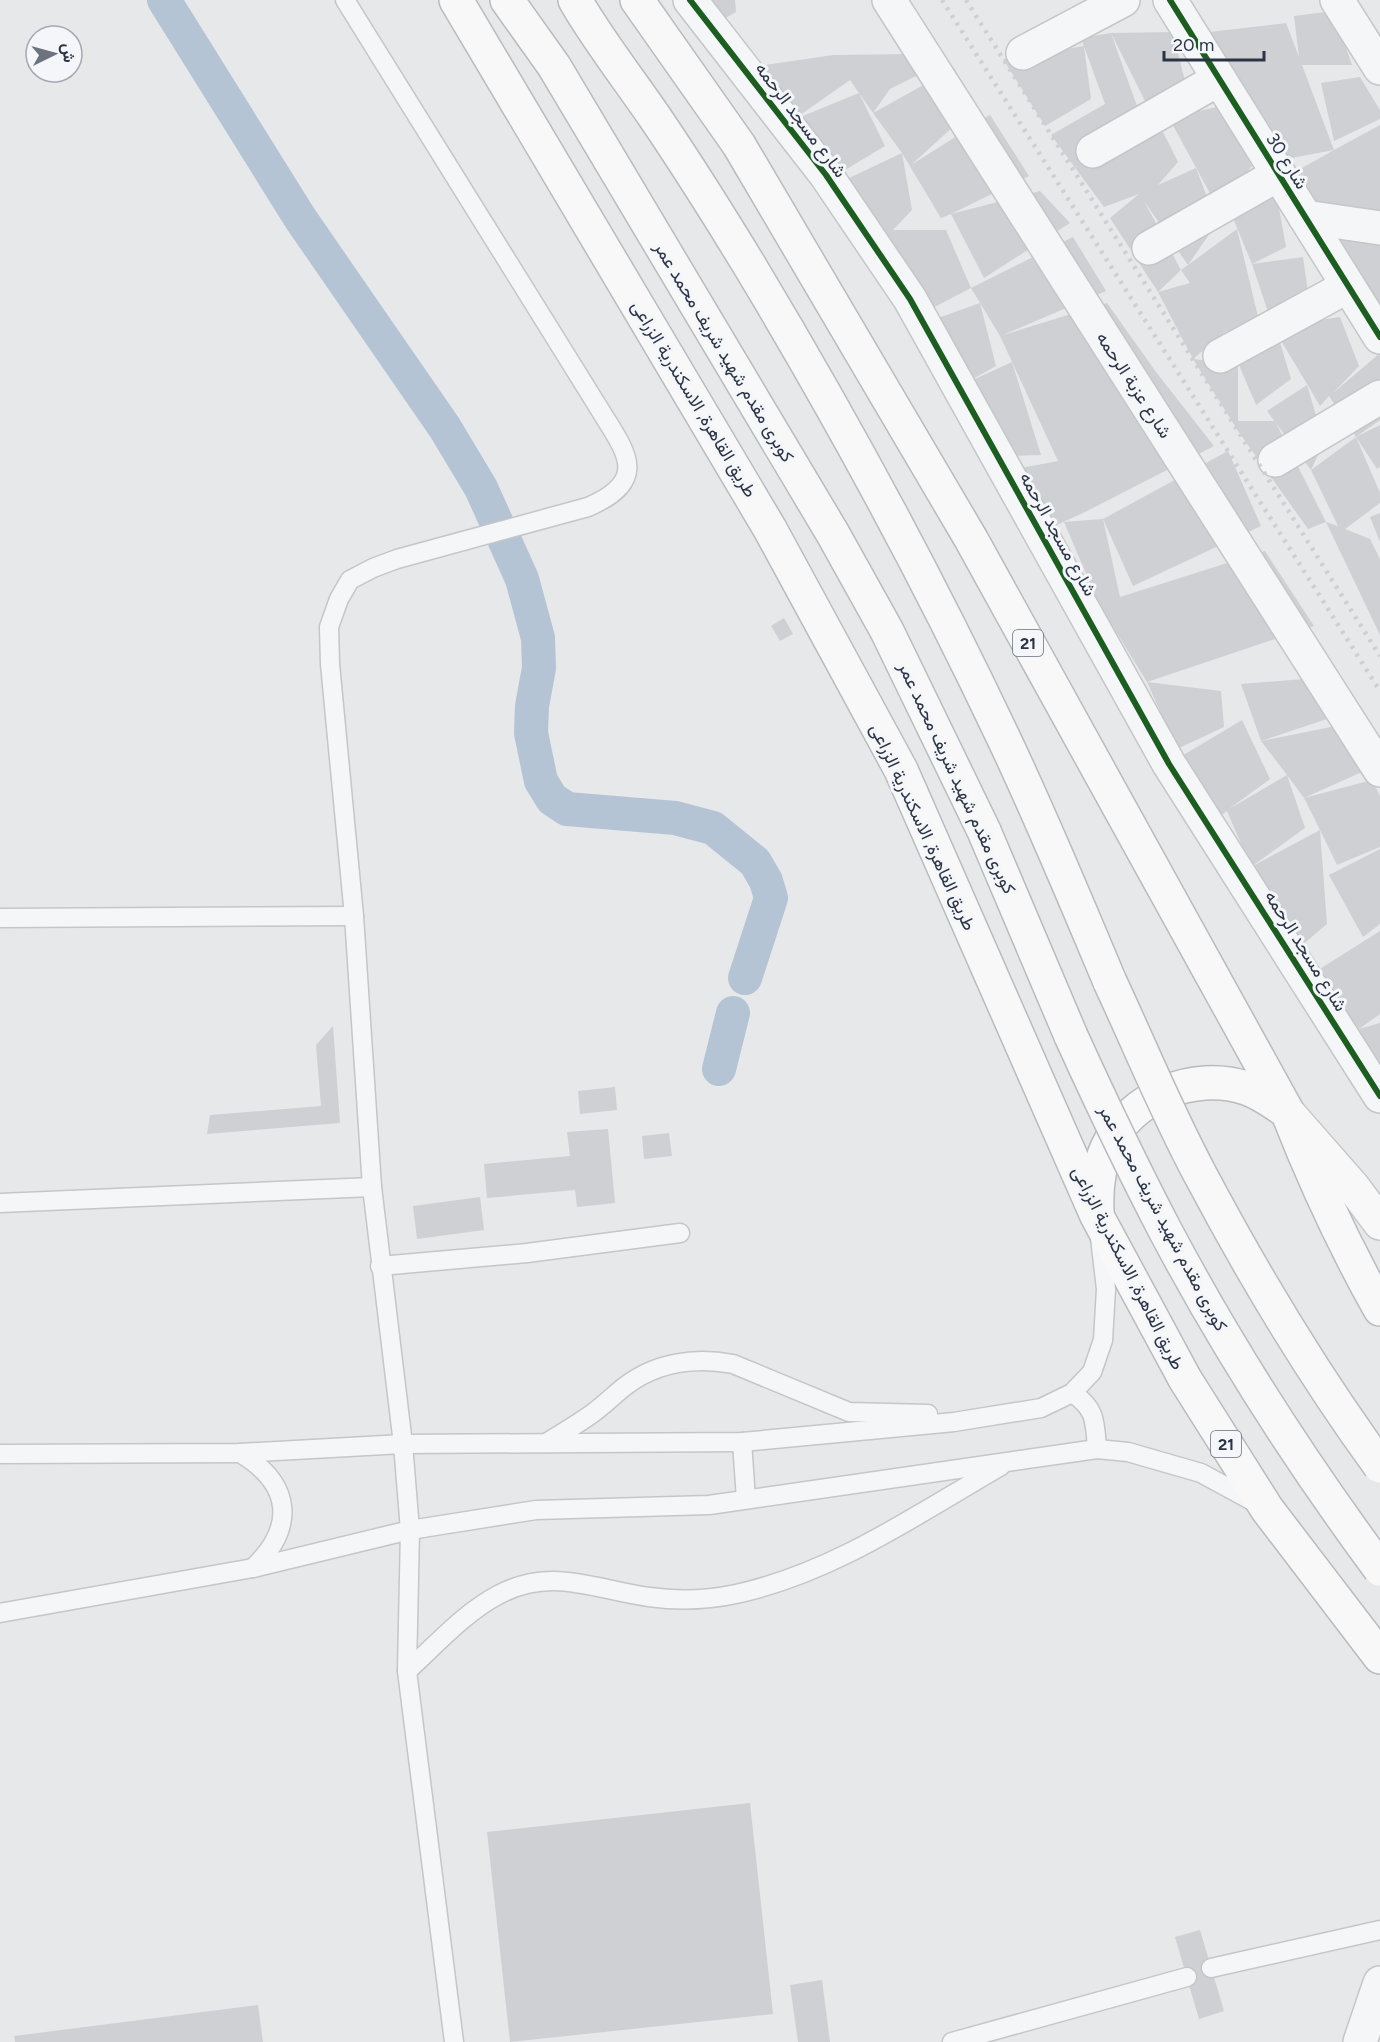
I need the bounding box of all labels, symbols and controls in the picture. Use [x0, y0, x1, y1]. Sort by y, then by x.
north arrow [24, 24, 84, 84]
scale bar [1164, 24, 1264, 62]
text: 20 m [1173, 34, 1214, 56]
text: ش [58, 42, 79, 63]
street label: شارع مسجد الرحمه [750, 58, 851, 182]
street label: شارع 30 [1260, 129, 1313, 194]
street label: كوبرى مقدم شهيد شريف محمد عمر [648, 237, 799, 467]
street label: طريق القاهرة, الاسكندرية الزراعى [626, 297, 762, 501]
street label: شارع عزبة الرحمه [1091, 328, 1177, 443]
street label: شارع مسجد الرحمه [1014, 468, 1101, 600]
road number: 21 [1013, 630, 1043, 656]
street label: كوبرى مقدم شهيد شريف محمد عمر [892, 658, 1020, 898]
street label: طريق القاهرة, الاسكندرية الزراعى [865, 720, 981, 934]
street label: شارع مسجد الرحمه [1259, 887, 1352, 1016]
street label: كوبرى مقدم شهيد شريف محمد عمر [1093, 1100, 1232, 1335]
street label: طريق القاهرة, الاسكندرية الزراعى [1067, 1162, 1189, 1374]
road number: 21 [1211, 1431, 1241, 1457]

